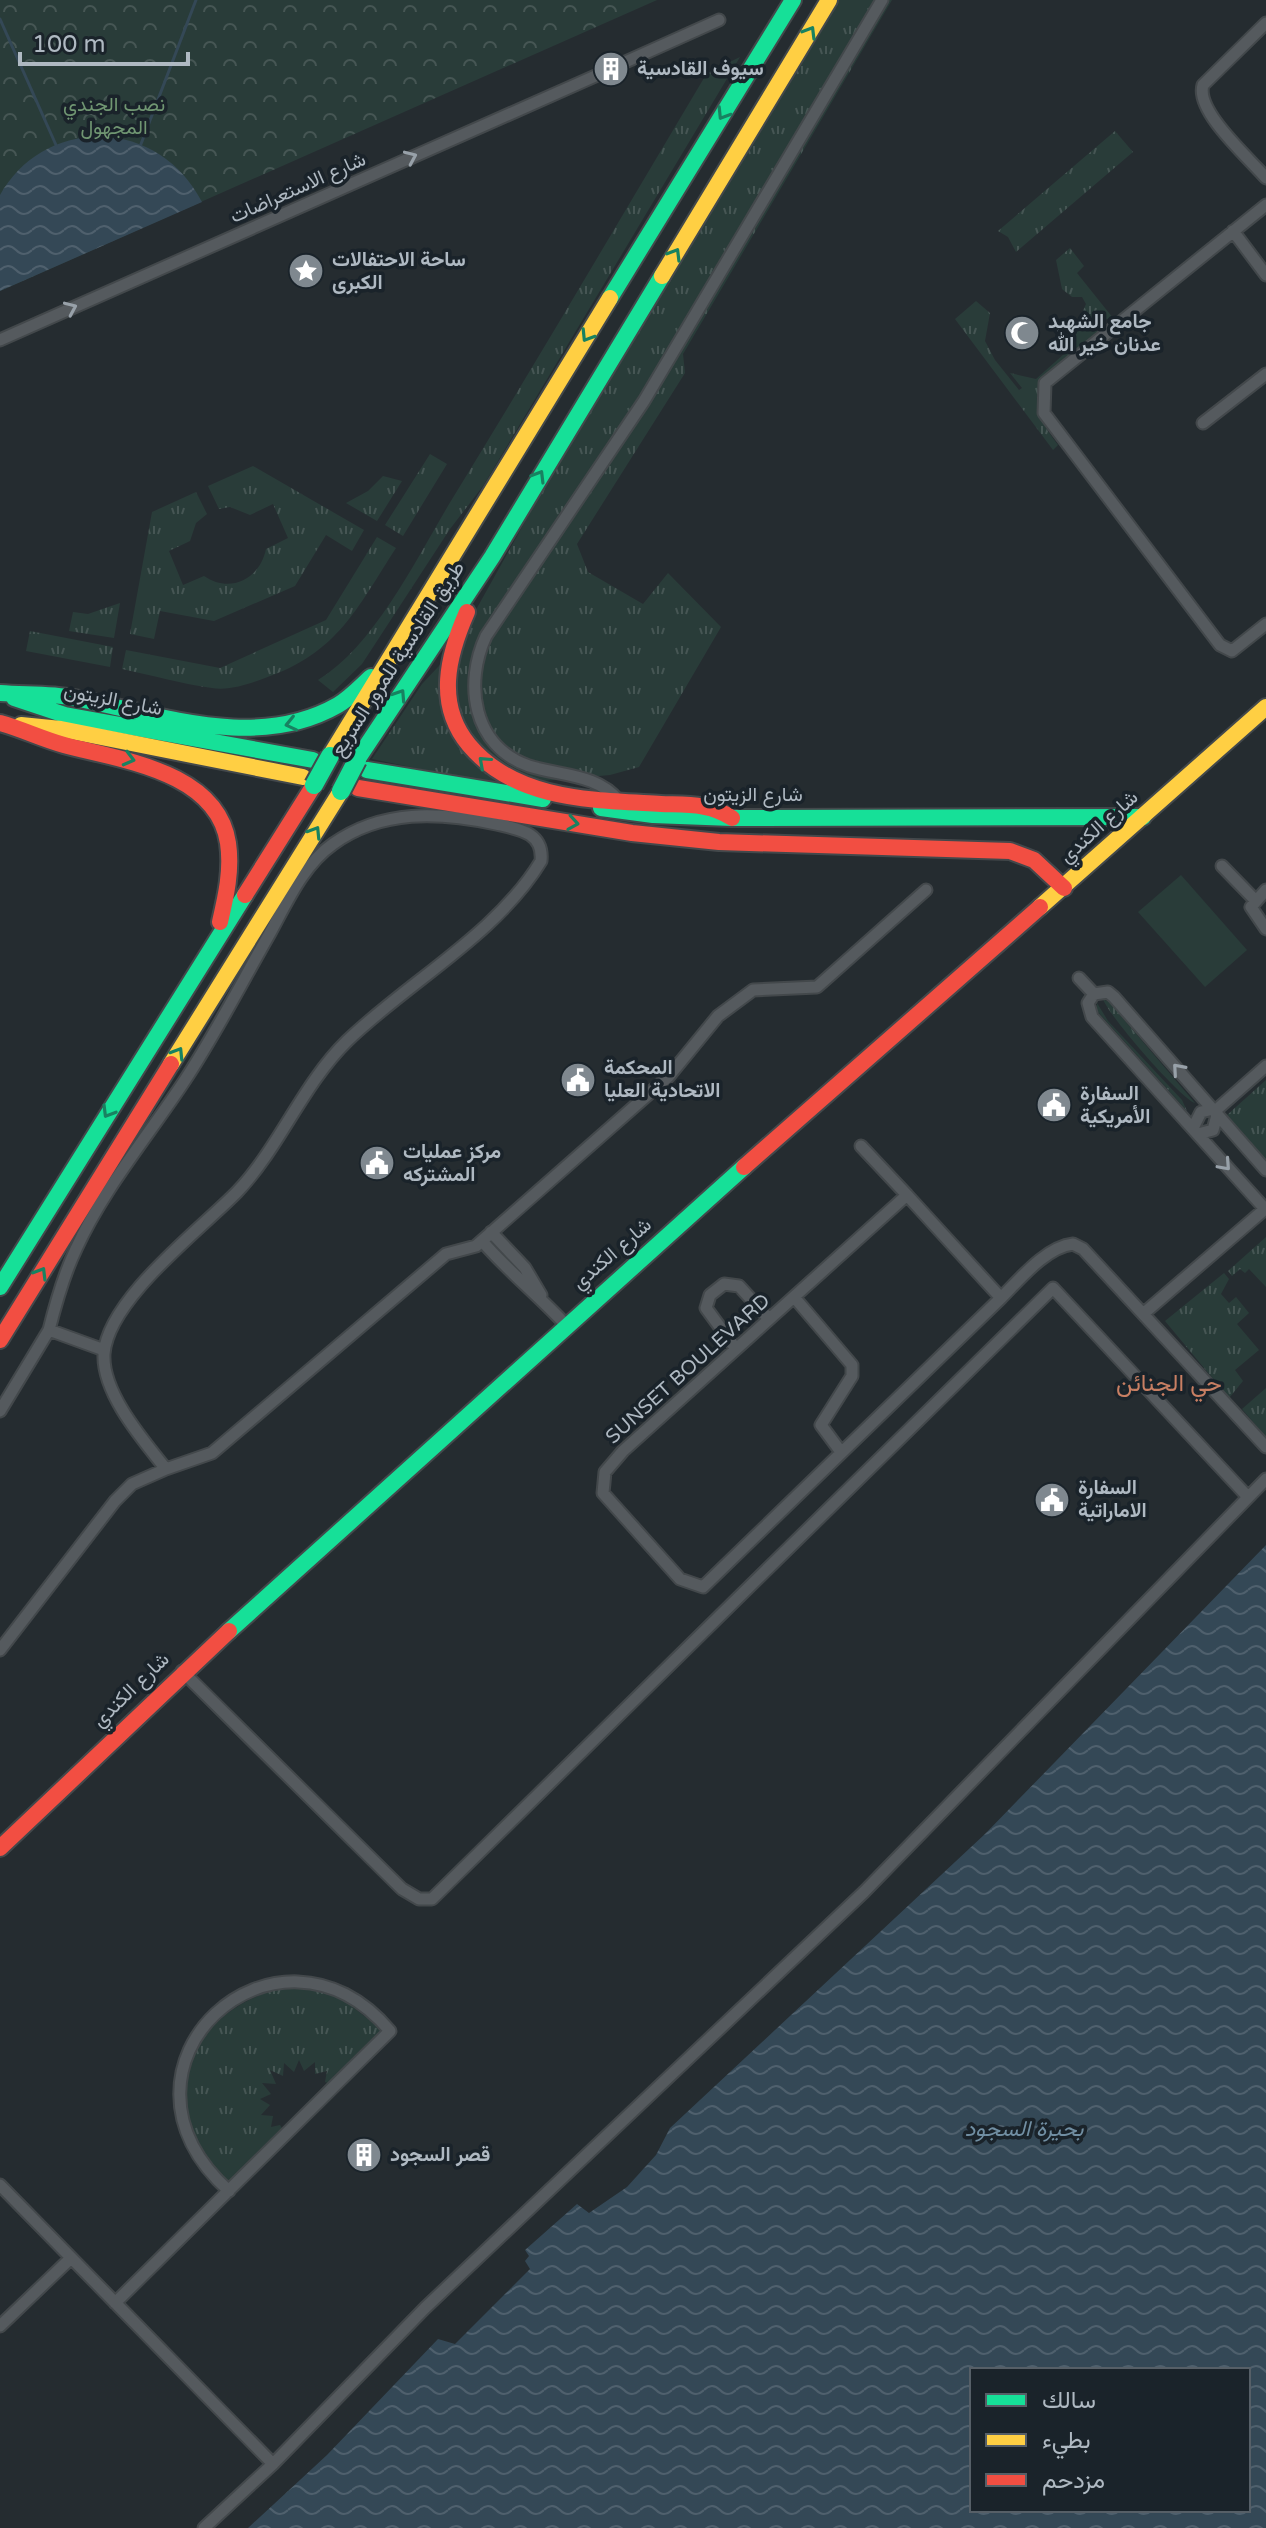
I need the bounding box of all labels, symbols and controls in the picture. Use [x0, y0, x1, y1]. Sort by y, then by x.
scale bar [20, 16, 188, 66]
one-way arrow [801, 26, 816, 41]
text: 100 m [32, 30, 106, 59]
building icon: سيوف القادسية [592, 50, 630, 88]
place label: سيوف القادسية [637, 57, 764, 81]
park label: نصب الجندي المجهول [63, 93, 165, 140]
one-way arrow [718, 105, 733, 120]
street label: شارع الاستعراضات [226, 147, 370, 230]
one-way arrow [403, 151, 417, 167]
place label: ساحة الاحتفالات الكبرى [332, 248, 466, 295]
one-way arrow [665, 248, 680, 263]
place icon: ساحة الاحتفالات الكبرى [287, 252, 325, 290]
one-way arrow [63, 302, 77, 318]
place label: جامع الشهيد عدنان خير الله [1048, 310, 1161, 357]
mosque icon: جامع الشهيد عدنان خير الله [1003, 314, 1041, 352]
one-way arrow [582, 327, 597, 342]
one-way arrow [529, 470, 545, 485]
street label: طريق القادسية للمرور السريع [326, 557, 471, 762]
street label: شارع الزيتون [62, 679, 164, 722]
one-way arrow [391, 690, 406, 704]
one-way arrow [285, 715, 299, 732]
one-way arrow [121, 750, 135, 767]
one-way arrow [478, 757, 493, 771]
street label: شارع الزيتون [703, 783, 803, 808]
street label: شارع الكندي [1055, 785, 1146, 872]
one-way arrow [566, 814, 580, 831]
one-way arrow [306, 826, 321, 841]
one-way arrow [169, 1047, 184, 1061]
place label: المحكمة الاتحادية العليا [604, 1056, 720, 1103]
public building icon: المحكمة الاتحادية العليا [559, 1061, 597, 1099]
one-way arrow [1173, 1064, 1188, 1079]
place label: السفارة الأمريكية [1080, 1082, 1150, 1129]
public building icon: السفارة الأمريكية [1035, 1086, 1073, 1124]
one-way arrow [102, 1103, 117, 1118]
place label: مركز عمليات المشتركه [403, 1140, 501, 1187]
public building icon: مركز عمليات المشتركه [358, 1144, 396, 1182]
one-way arrow [1216, 1155, 1230, 1170]
street label: شارع الكندي [567, 1213, 659, 1298]
one-way arrow [31, 1267, 46, 1282]
street label: SUNSET BOULEVARD [601, 1289, 775, 1449]
district label: حي الجنائن [1116, 1369, 1222, 1402]
place label: السفارة الاماراتية [1078, 1476, 1147, 1523]
public building icon: السفارة الاماراتية [1033, 1481, 1071, 1519]
street label: شارع الكندي [88, 1647, 177, 1735]
water label: بحيرة السجود [965, 2116, 1084, 2142]
building icon: قصر السجود [345, 2136, 383, 2174]
place label: قصر السجود [390, 2143, 490, 2167]
legend [970, 2368, 1250, 2512]
text: سالك [1042, 2386, 1096, 2415]
text: بطيء [1042, 2426, 1091, 2459]
text: مزدحم [1042, 2466, 1105, 2496]

